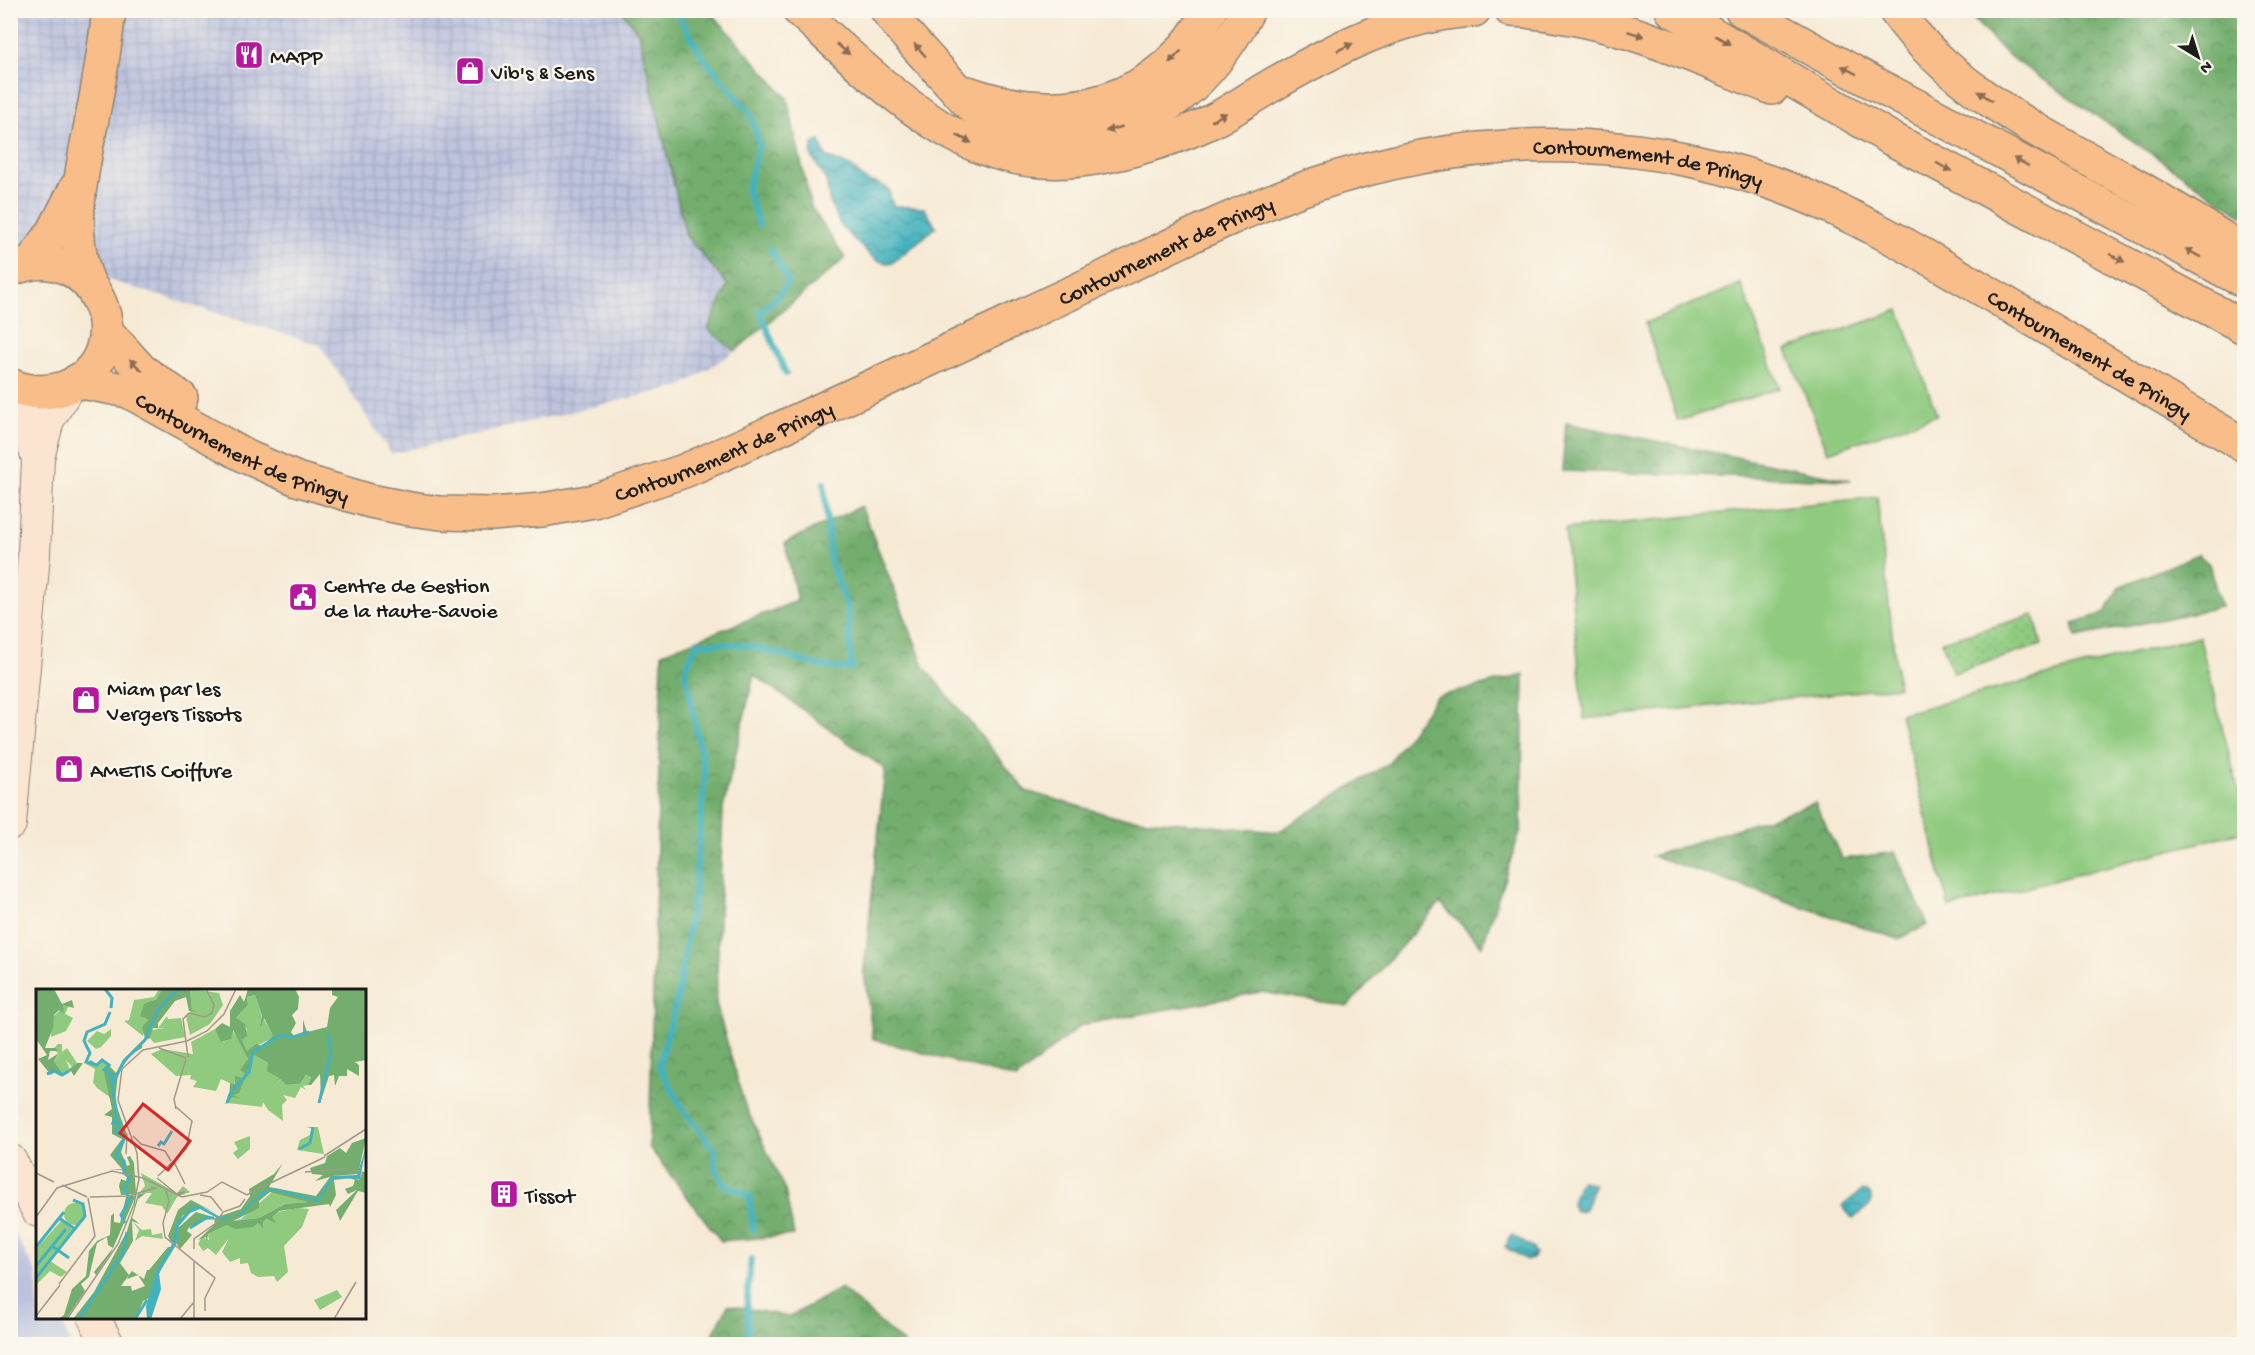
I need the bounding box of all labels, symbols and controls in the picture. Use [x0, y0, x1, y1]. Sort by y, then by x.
north arrow [2168, 27, 2228, 87]
one-way arrow [1627, 29, 1645, 39]
one-way arrow [1715, 34, 1731, 45]
restaurant icon: MAPP [233, 39, 265, 71]
one-way arrow [835, 42, 850, 55]
one-way arrow [1337, 42, 1354, 51]
one-way arrow [914, 43, 927, 58]
place label: MAPP [270, 46, 323, 72]
one-way arrow [1168, 49, 1182, 63]
shop icon: Vib's & Sens [454, 55, 486, 87]
text: N [2195, 55, 2215, 77]
place label: Vib's & Sens [490, 62, 595, 88]
one-way arrow [1840, 65, 1857, 75]
one-way arrow [1977, 90, 1993, 102]
one-way arrow [1211, 112, 1228, 122]
one-way arrow [1105, 125, 1123, 134]
one-way arrow [955, 134, 972, 144]
street label: Contournement de Pringy [1533, 136, 1766, 196]
one-way arrow [2012, 157, 2029, 167]
one-way arrow [1936, 162, 1953, 172]
street label: Contournement de Pringy [1056, 192, 1278, 314]
one-way arrow [2184, 248, 2201, 258]
one-way arrow [2108, 253, 2125, 263]
street label: Contournement de Pringy [1981, 286, 2196, 428]
one-way arrow [128, 358, 143, 372]
street label: Contournement de Pringy [129, 389, 352, 511]
street label: Contournement de Pringy [612, 397, 838, 510]
place label: Centre de Gestion de la Haute-Savoie [324, 575, 498, 626]
public building icon: Centre de Gestion de la Haute-Savoie [287, 581, 319, 613]
place label: Miam par les Vergers Tissots [106, 678, 242, 729]
shop icon: Miam par les Vergers Tissots [70, 684, 102, 716]
shop icon: AMETIS Coiffure [53, 753, 85, 785]
place label: AMETIS Coiffure [90, 760, 233, 786]
inset map [36, 989, 366, 1319]
building icon: Tissot [488, 1178, 520, 1210]
place label: Tissot [523, 1185, 577, 1211]

